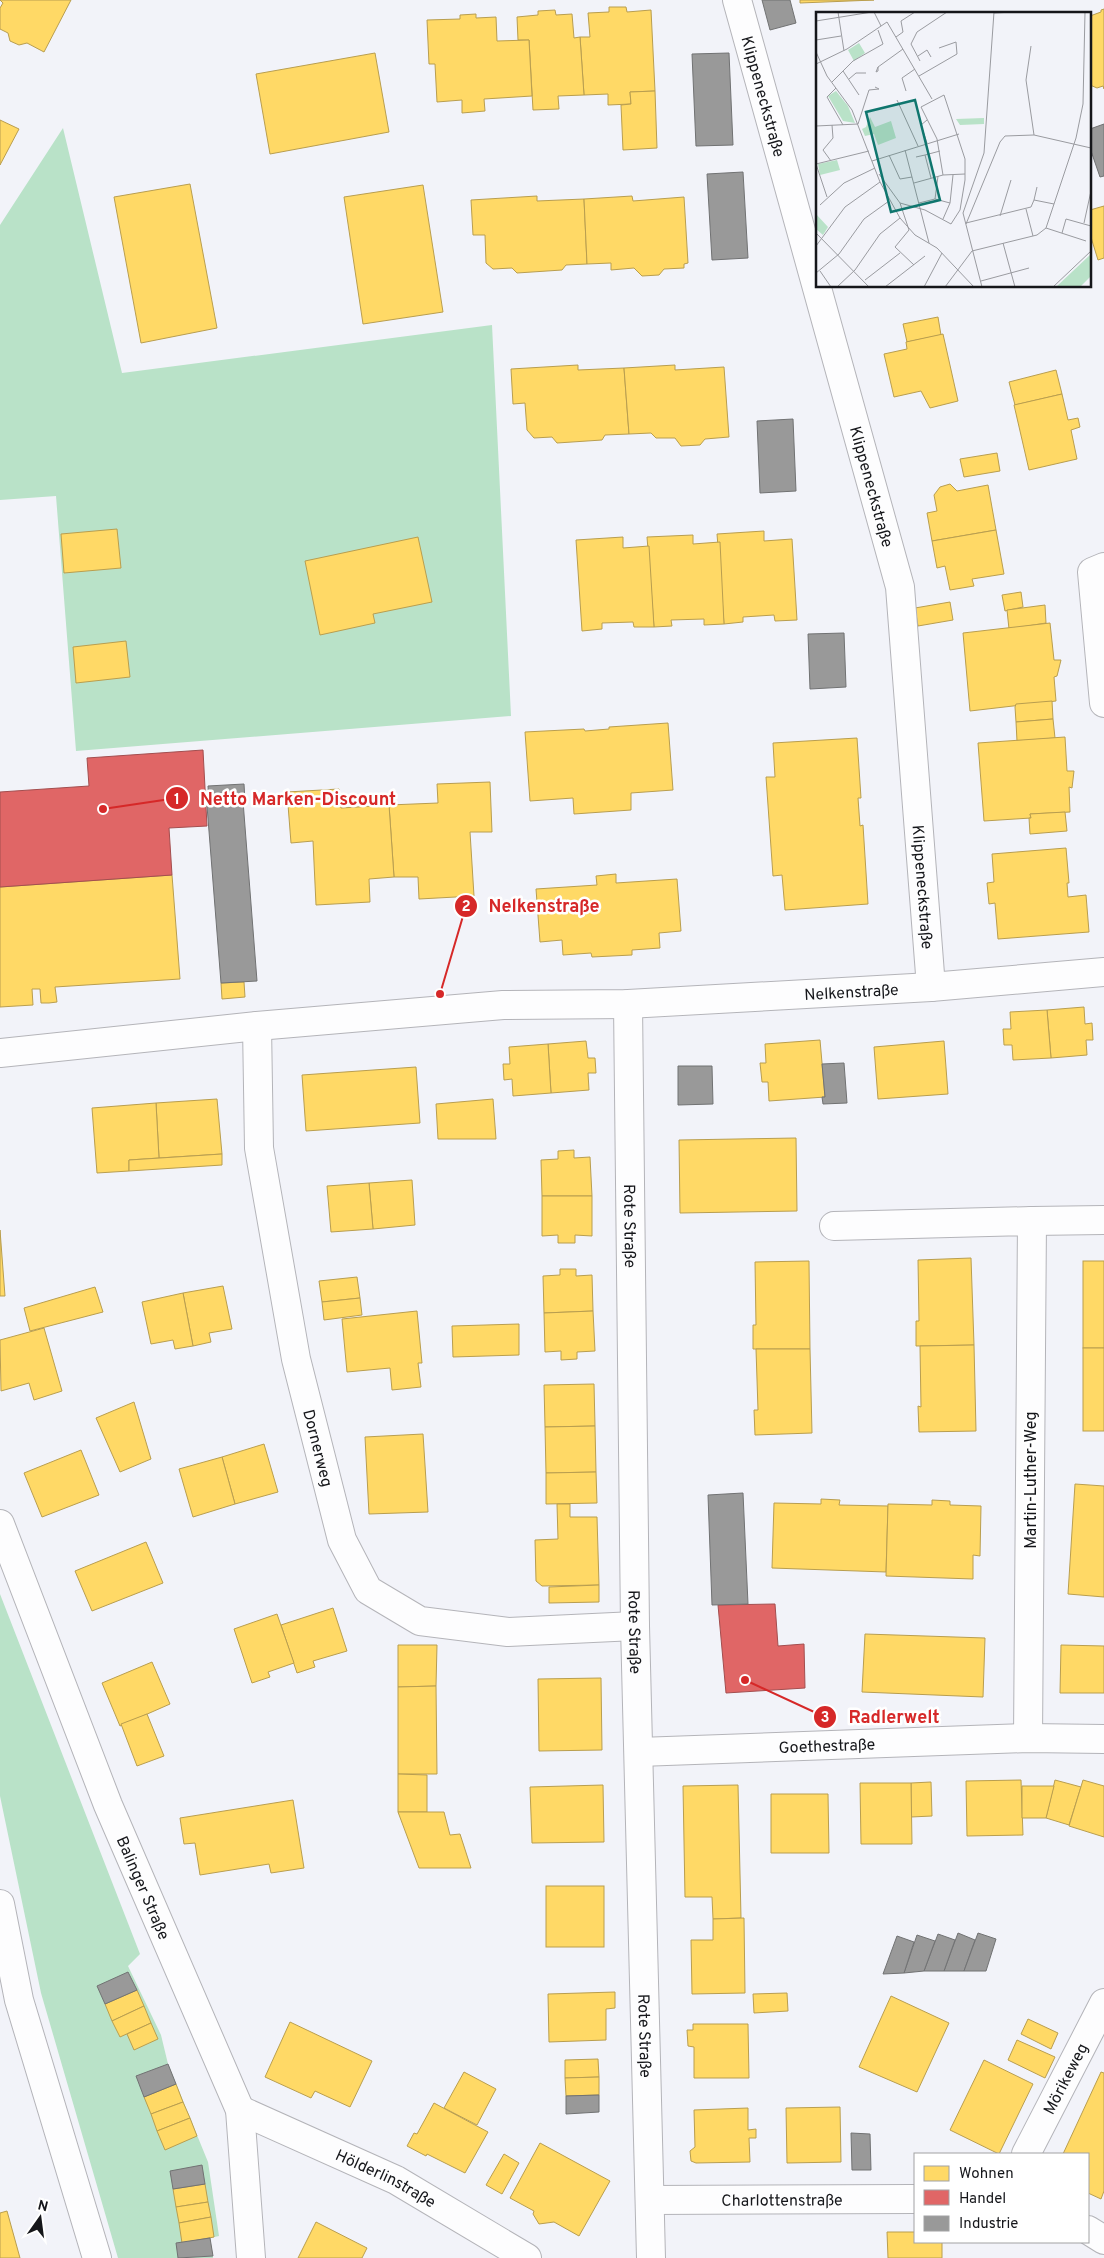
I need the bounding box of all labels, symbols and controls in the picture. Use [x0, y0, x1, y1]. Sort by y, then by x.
inset map [816, 12, 1092, 288]
street label: Klippeneckstraße [735, 34, 788, 160]
street label: Klippeneckstraße [844, 424, 897, 550]
callout: Netto Marken-Discount [165, 782, 406, 815]
text: Netto Marken-Discount [200, 789, 396, 812]
text: 1 [174, 791, 180, 810]
street label: Klippeneckstraße [906, 824, 936, 950]
callout: Nelkenstraße [454, 889, 610, 922]
text: Nelkenstraße [488, 896, 600, 919]
text: 2 [461, 898, 471, 917]
street label: Nelkenstraße [804, 981, 899, 1006]
street label: Rote Straße [618, 1184, 639, 1268]
street label: Dornerweg [297, 1408, 336, 1489]
street label: Martin-Luther-Weg [1022, 1411, 1042, 1549]
street label: Rote Straße [623, 1590, 644, 1674]
callout: Radlerwelt [813, 1700, 949, 1733]
text: Radlerwelt [848, 1707, 940, 1730]
text: 3 [821, 1709, 830, 1728]
street label: Goethestraße [778, 1736, 876, 1759]
street label: Balinger Straße [111, 1833, 173, 1943]
street label: Rote Straße [632, 1994, 654, 2078]
street label: Mörikeweg [1040, 2040, 1094, 2119]
street label: Hölderlinstraße [332, 2146, 439, 2213]
legend [914, 2153, 1089, 2243]
text: Wohnen [959, 2165, 1014, 2184]
text: Handel [959, 2190, 1006, 2209]
street label: Charlottenstraße [721, 2191, 843, 2212]
north arrow [15, 2193, 65, 2243]
text: N [36, 2197, 50, 2216]
text: Industrie [959, 2215, 1018, 2234]

